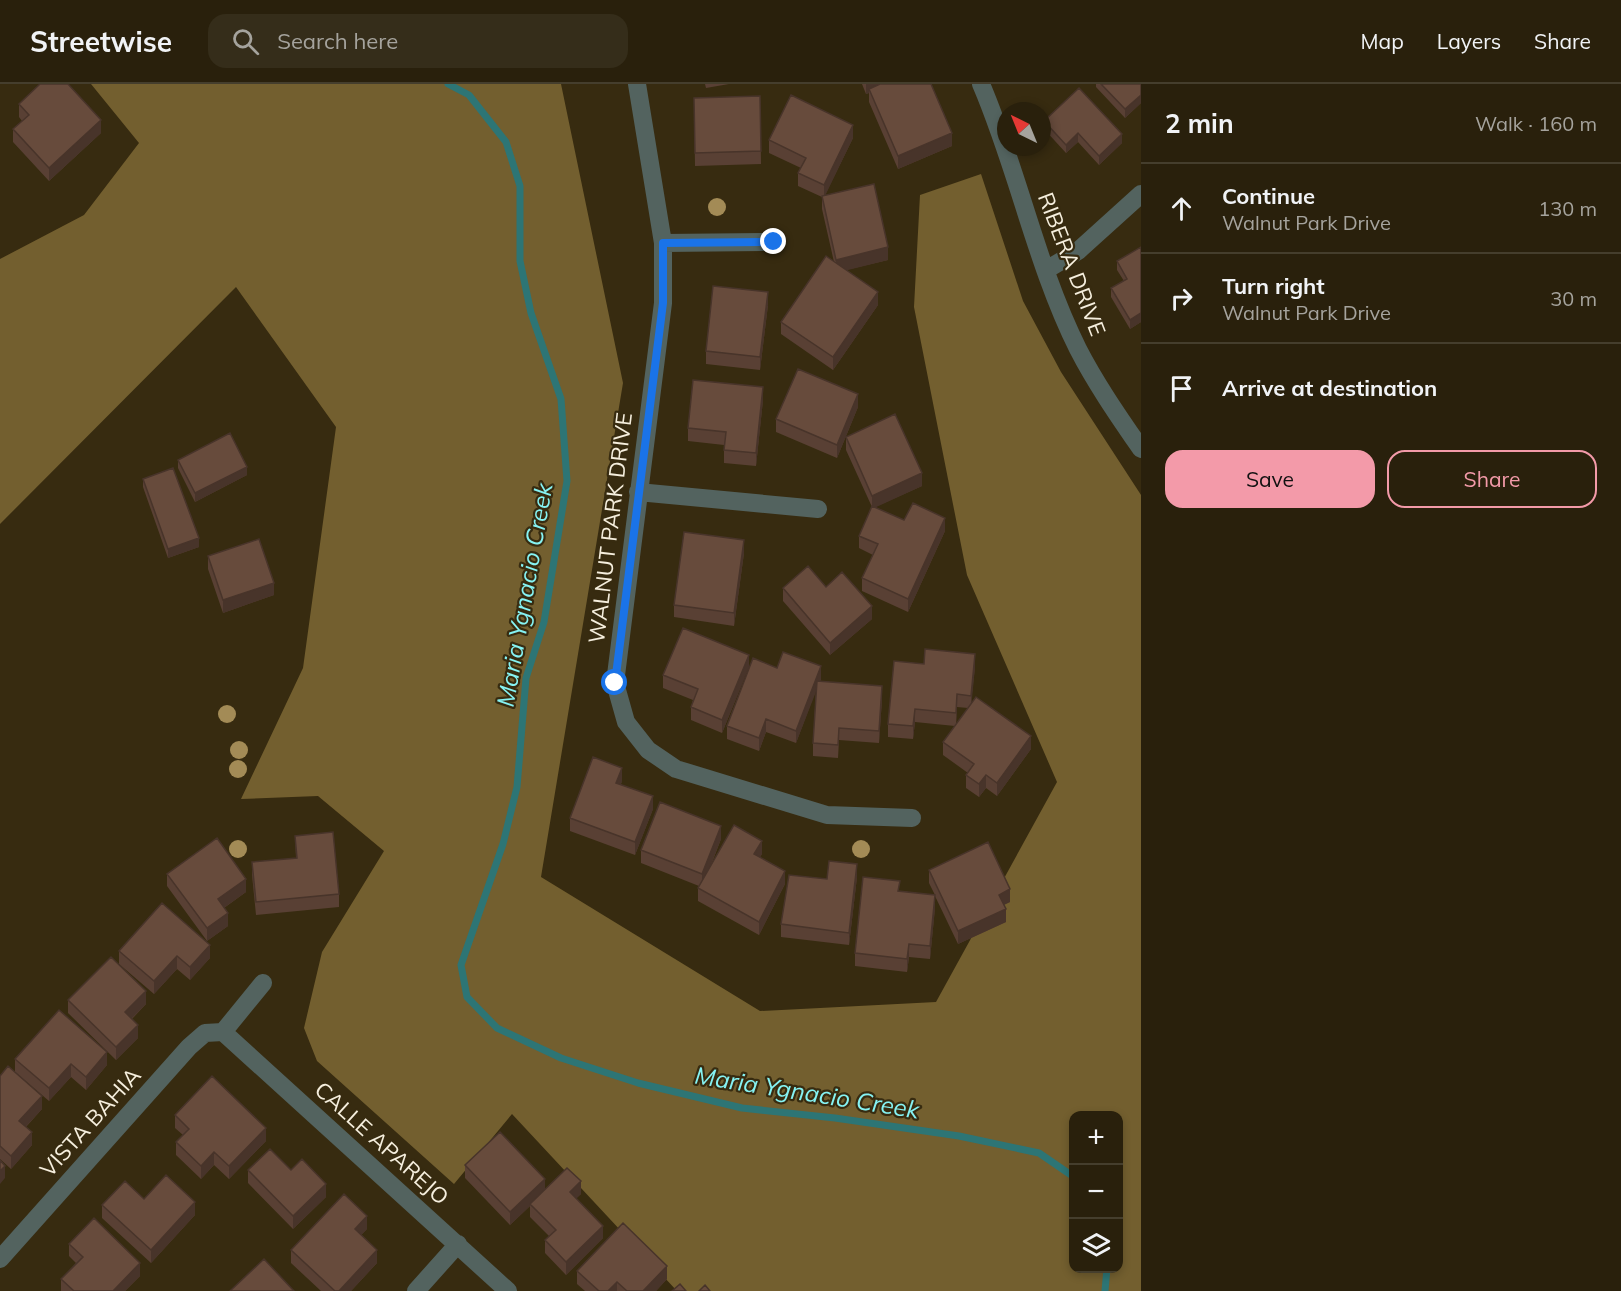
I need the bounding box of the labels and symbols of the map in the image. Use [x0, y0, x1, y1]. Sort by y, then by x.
north arrow [997, 102, 1051, 156]
street label: RIBERA DRIVE [1032, 188, 1112, 340]
route end [760, 228, 786, 254]
street label: WALNUT PARK DRIVE [582, 411, 638, 645]
water label: Maria Ygnacio Creek [490, 480, 559, 709]
route start [601, 669, 627, 695]
water label: Maria Ygnacio Creek [693, 1059, 922, 1125]
street label: VISTA BAHIA [34, 1061, 146, 1183]
street label: CALLE APAREJO [309, 1075, 455, 1211]

